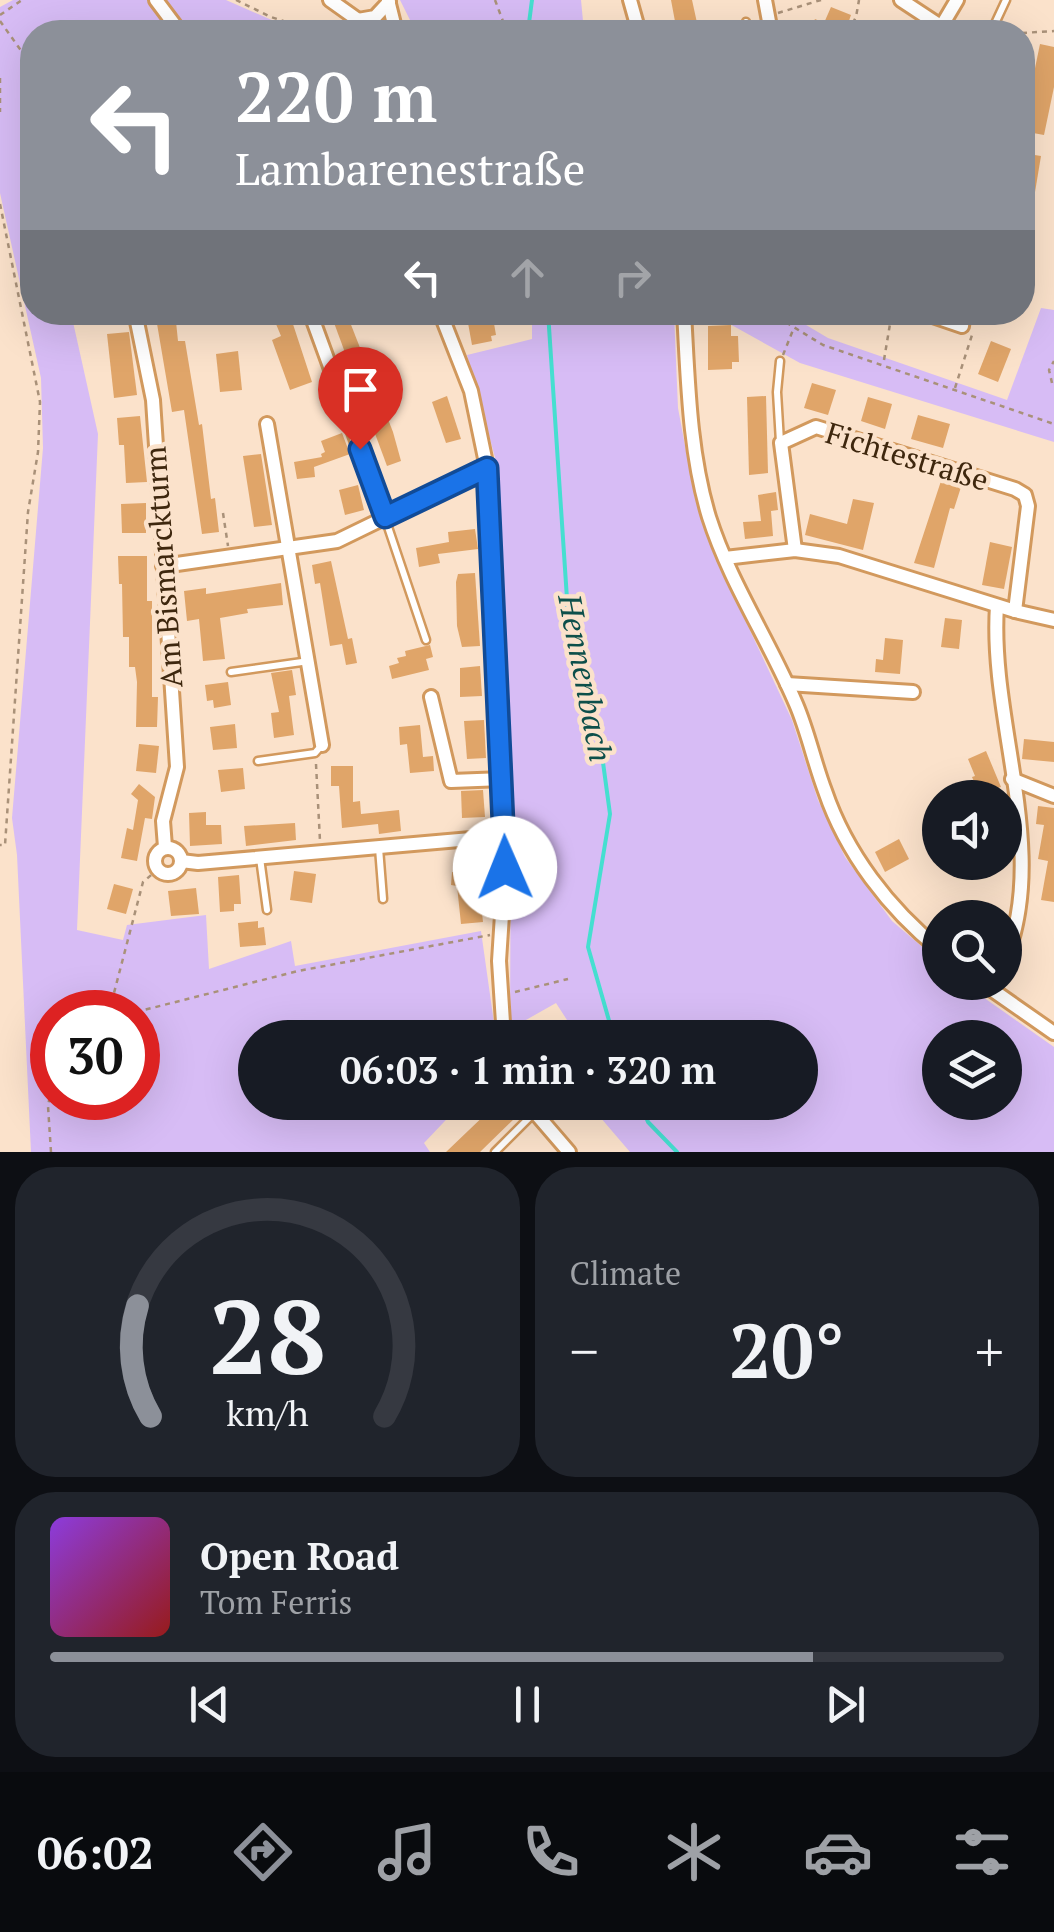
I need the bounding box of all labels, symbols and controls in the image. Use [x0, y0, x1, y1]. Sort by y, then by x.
text: 220 m [235, 49, 437, 142]
icon: left [70, 60, 200, 190]
text: Lambarenestraße [235, 138, 585, 198]
icon: left [395, 250, 450, 305]
icon: ahead [500, 250, 555, 305]
icon: right [605, 250, 660, 305]
pin [318, 347, 403, 450]
icon: arrive [333, 362, 388, 417]
street label: Fichtestraße [821, 412, 994, 500]
street label: Am Bismarckturm [135, 445, 191, 689]
water label: Hennenbach [549, 589, 623, 765]
map controls [922, 780, 1022, 1120]
button: sound [922, 780, 1022, 880]
position arrow [453, 816, 557, 920]
button: search [922, 900, 1022, 1000]
speed limit sign: 30 [30, 990, 160, 1120]
button: layers [922, 1020, 1022, 1120]
text: 06:03 · 1 min · 320 m [340, 1045, 716, 1095]
text: Climate [570, 1252, 681, 1294]
text: 28 [208, 1266, 326, 1404]
text: 20° [729, 1300, 845, 1399]
text: − [570, 1314, 599, 1387]
text: + [975, 1314, 1004, 1387]
text: km/h [226, 1389, 309, 1436]
text: Open Road [200, 1531, 399, 1581]
text: Tom Ferris [200, 1581, 352, 1623]
icon: previous [182, 1677, 237, 1732]
icon: pause [500, 1677, 555, 1732]
icon: next [818, 1677, 873, 1732]
icon: directions [228, 1817, 298, 1887]
icon: music [372, 1817, 442, 1887]
icon: phone [516, 1817, 586, 1887]
icon: climate [659, 1817, 729, 1887]
icon: car [803, 1817, 873, 1887]
icon: filters [947, 1817, 1017, 1887]
text: 06:02 [37, 1822, 154, 1882]

